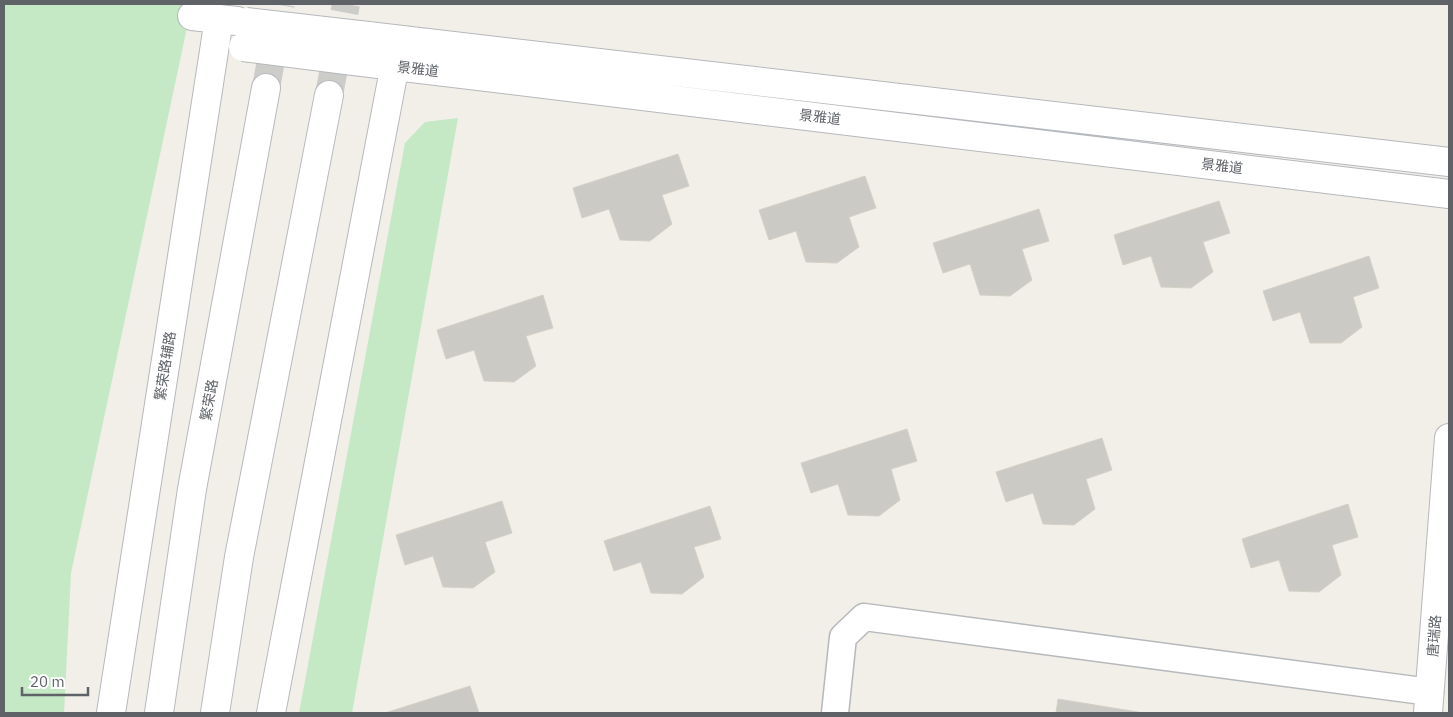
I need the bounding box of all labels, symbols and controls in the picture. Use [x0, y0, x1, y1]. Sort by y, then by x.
street label: 景雅道 [396, 58, 440, 80]
street label: 景雅道 [798, 106, 842, 128]
street label: 景雅道 [1200, 155, 1244, 177]
street label: 繁荣路辅路 [151, 330, 179, 402]
street label: 繁荣路 [196, 378, 222, 422]
street label: 唐瑞路 [1424, 614, 1444, 658]
scale bar [22, 664, 89, 696]
text: 20 m [30, 672, 65, 691]

